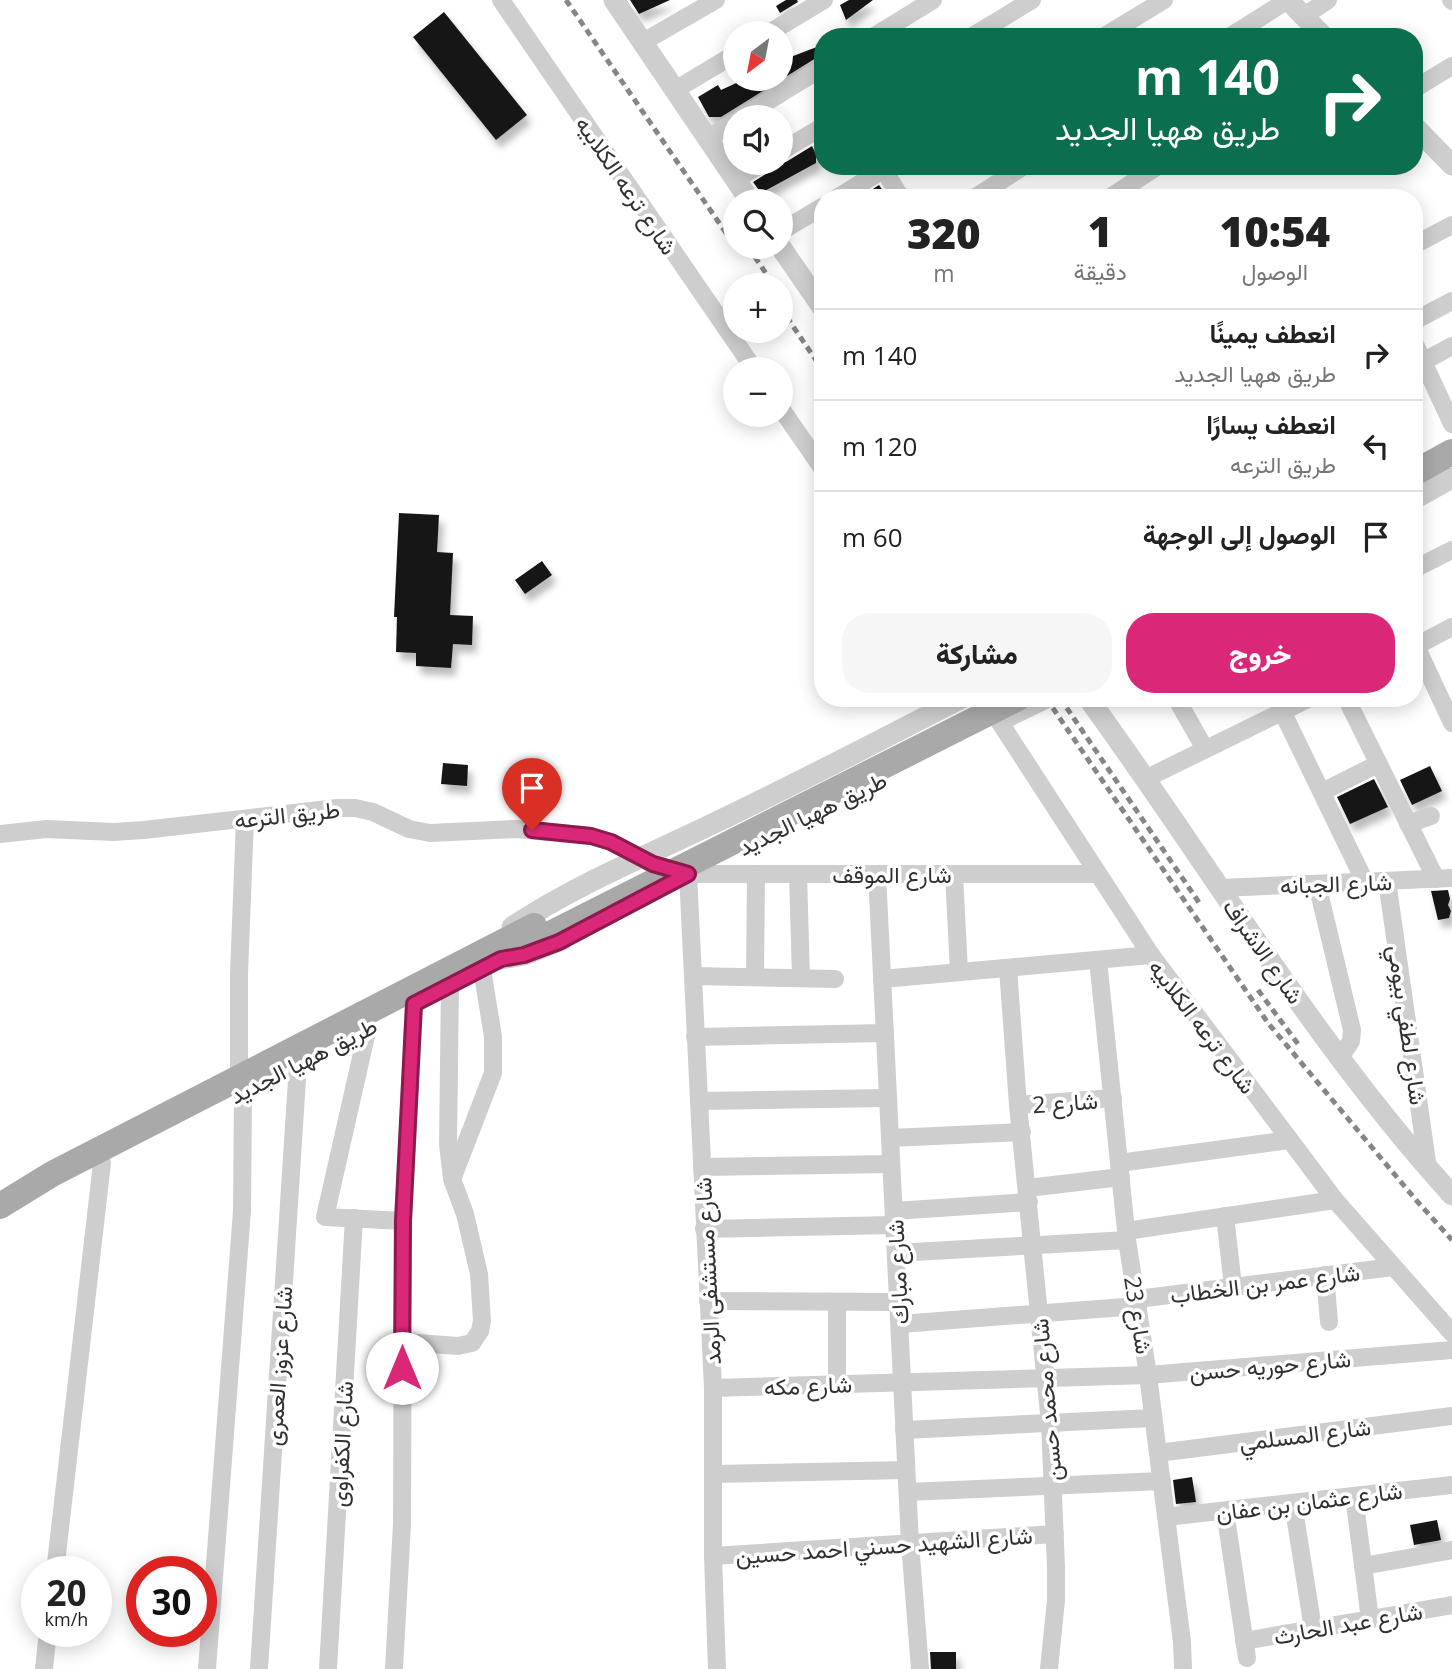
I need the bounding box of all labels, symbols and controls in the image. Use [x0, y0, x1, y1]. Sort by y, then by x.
north arrow [723, 21, 793, 91]
map controls [723, 21, 793, 427]
text: 140 m [1135, 43, 1280, 109]
icon: right [1304, 56, 1395, 147]
button: sound [723, 105, 793, 175]
text: طريق ههيا الجديد [1055, 106, 1280, 149]
street label: شارع ترعه الكلابيه [568, 109, 685, 261]
button: search [723, 189, 793, 259]
text: 1 [1088, 202, 1112, 259]
text: 10:54 [1220, 202, 1330, 259]
text: 320 [907, 204, 981, 261]
text: دقيقة [1074, 255, 1127, 287]
text: الوصول [1242, 255, 1308, 287]
text: m [933, 257, 954, 289]
button: + [723, 273, 793, 343]
text: انعطف يمينًا [1209, 315, 1336, 351]
icon: right [1357, 336, 1395, 374]
text: 140 m [842, 337, 917, 373]
button: − [723, 357, 793, 427]
text: طريق ههيا الجديد [1174, 357, 1336, 389]
text: انعطف يسارًا [1206, 406, 1336, 442]
icon: left [1357, 427, 1395, 465]
text: 120 m [842, 428, 917, 464]
text: طريق الترعه [1230, 448, 1336, 480]
text: الوصول إلى الوجهة [1143, 516, 1336, 552]
icon: arrive [1357, 518, 1395, 556]
text: 60 m [842, 519, 903, 555]
button: مشاركة [842, 613, 1112, 693]
button: خروج [1126, 613, 1395, 693]
pin [502, 758, 562, 830]
street label: طريق ههيا الجديد [732, 763, 892, 863]
icon: arrive [513, 769, 551, 807]
street label: طريق الترعه [233, 793, 341, 835]
street label: شارع الموقف [832, 858, 952, 891]
street label: شارع الجبانه [1279, 865, 1393, 902]
street label: شارع الاشراف [1215, 892, 1312, 1010]
street label: شارع لطفي بيومي [1377, 943, 1435, 1107]
street label: شارع ترعه الكلابيه [1141, 952, 1264, 1100]
street label: طريق ههيا الجديد [224, 1009, 382, 1111]
street label: شارع 2 [1031, 1084, 1099, 1121]
street label: شارع مستشفى الرمد [686, 1177, 729, 1365]
street label: شارع مبارك [878, 1219, 917, 1325]
street label: شارع عمر بن الخطاب [1168, 1255, 1362, 1312]
street label: شارع 23 [1116, 1274, 1161, 1356]
street label: شارع عزوز العمرى [256, 1285, 301, 1447]
street label: شارع محمد حسن [1023, 1317, 1070, 1483]
position arrow [365, 1331, 439, 1405]
street label: شارع حوريه حسن [1188, 1342, 1352, 1389]
street label: شارع مكه [763, 1367, 853, 1404]
street label: شارع الكفراوى [322, 1380, 361, 1508]
street label: شارع المسلمي [1237, 1410, 1373, 1462]
street label: شارع عثمان بن عفان [1214, 1474, 1404, 1529]
street label: شارع الشهيد حسني احمد حسين [734, 1519, 1034, 1575]
speed limit sign: 30 [126, 1556, 217, 1647]
text: 20 [46, 1569, 87, 1616]
street label: شارع عبد الحارث [1271, 1594, 1425, 1653]
text: km/h [45, 1607, 88, 1631]

